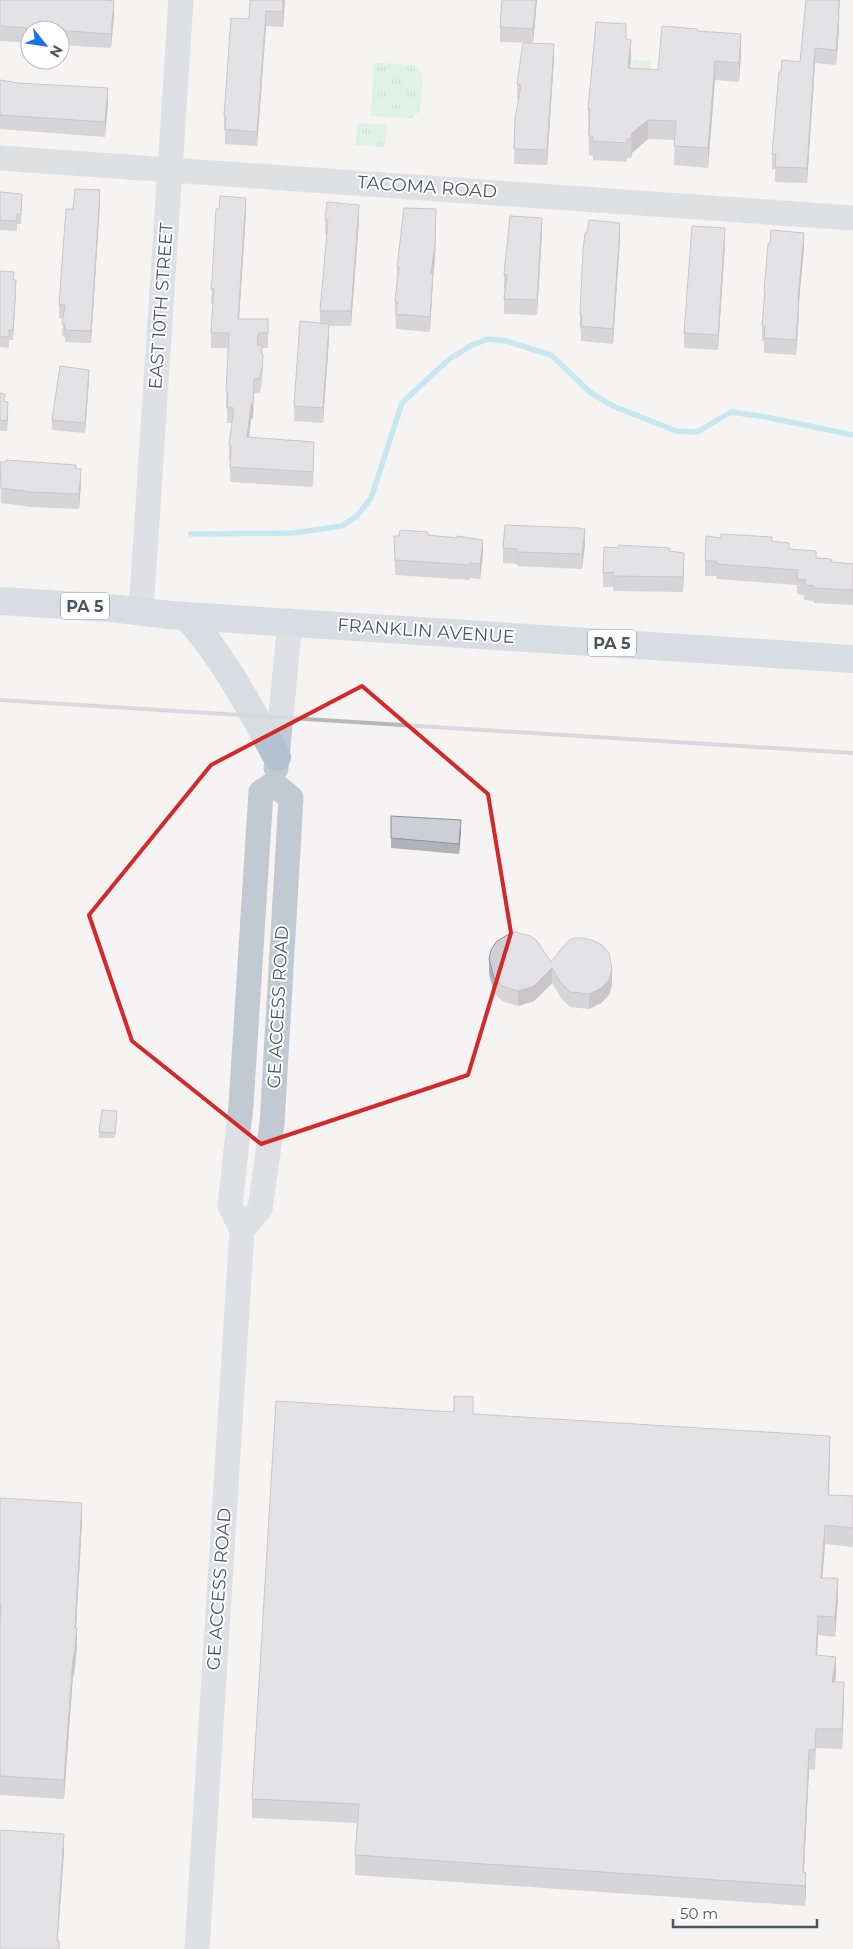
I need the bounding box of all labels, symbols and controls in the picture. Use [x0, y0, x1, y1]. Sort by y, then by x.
north arrow [20, 20, 70, 70]
text: N [46, 42, 67, 61]
street label: TACOMA ROAD [356, 171, 498, 203]
street label: EAST 10TH STREET [144, 221, 178, 390]
road number: PA 5 [61, 592, 109, 620]
street label: FRANKLIN AVENUE [337, 614, 515, 648]
road number: PA 5 [588, 630, 636, 656]
street label: GE ACCESS ROAD [263, 925, 293, 1089]
street label: GE ACCESS ROAD [202, 1507, 236, 1671]
scale bar [673, 1896, 817, 1928]
text: 50 m [680, 1904, 718, 1923]

